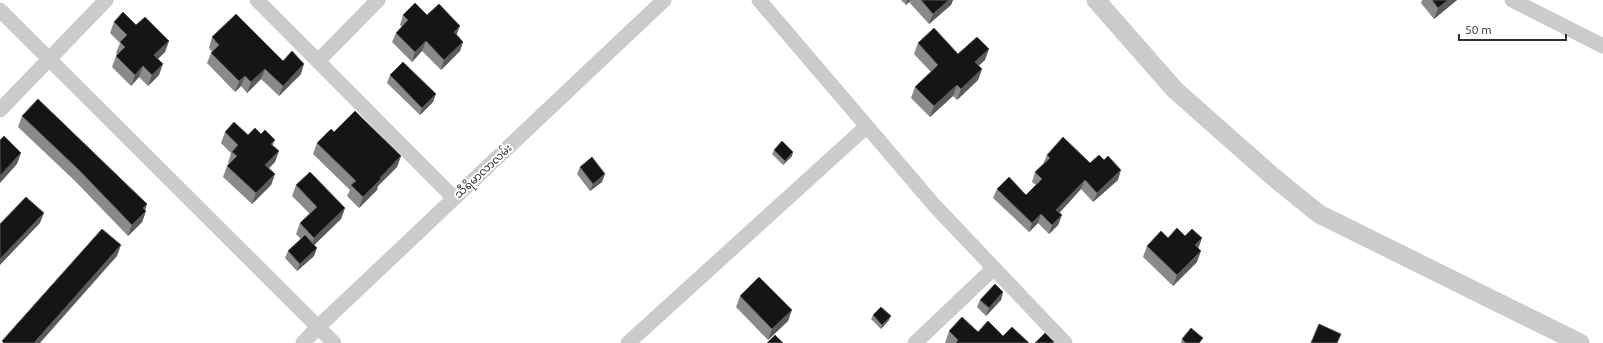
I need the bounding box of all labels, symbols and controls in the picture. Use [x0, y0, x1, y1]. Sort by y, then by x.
scale bar [1459, 16, 1566, 42]
text: 50 m [1465, 23, 1492, 36]
street label: သီရိမာလာလမ်း [451, 141, 516, 203]

